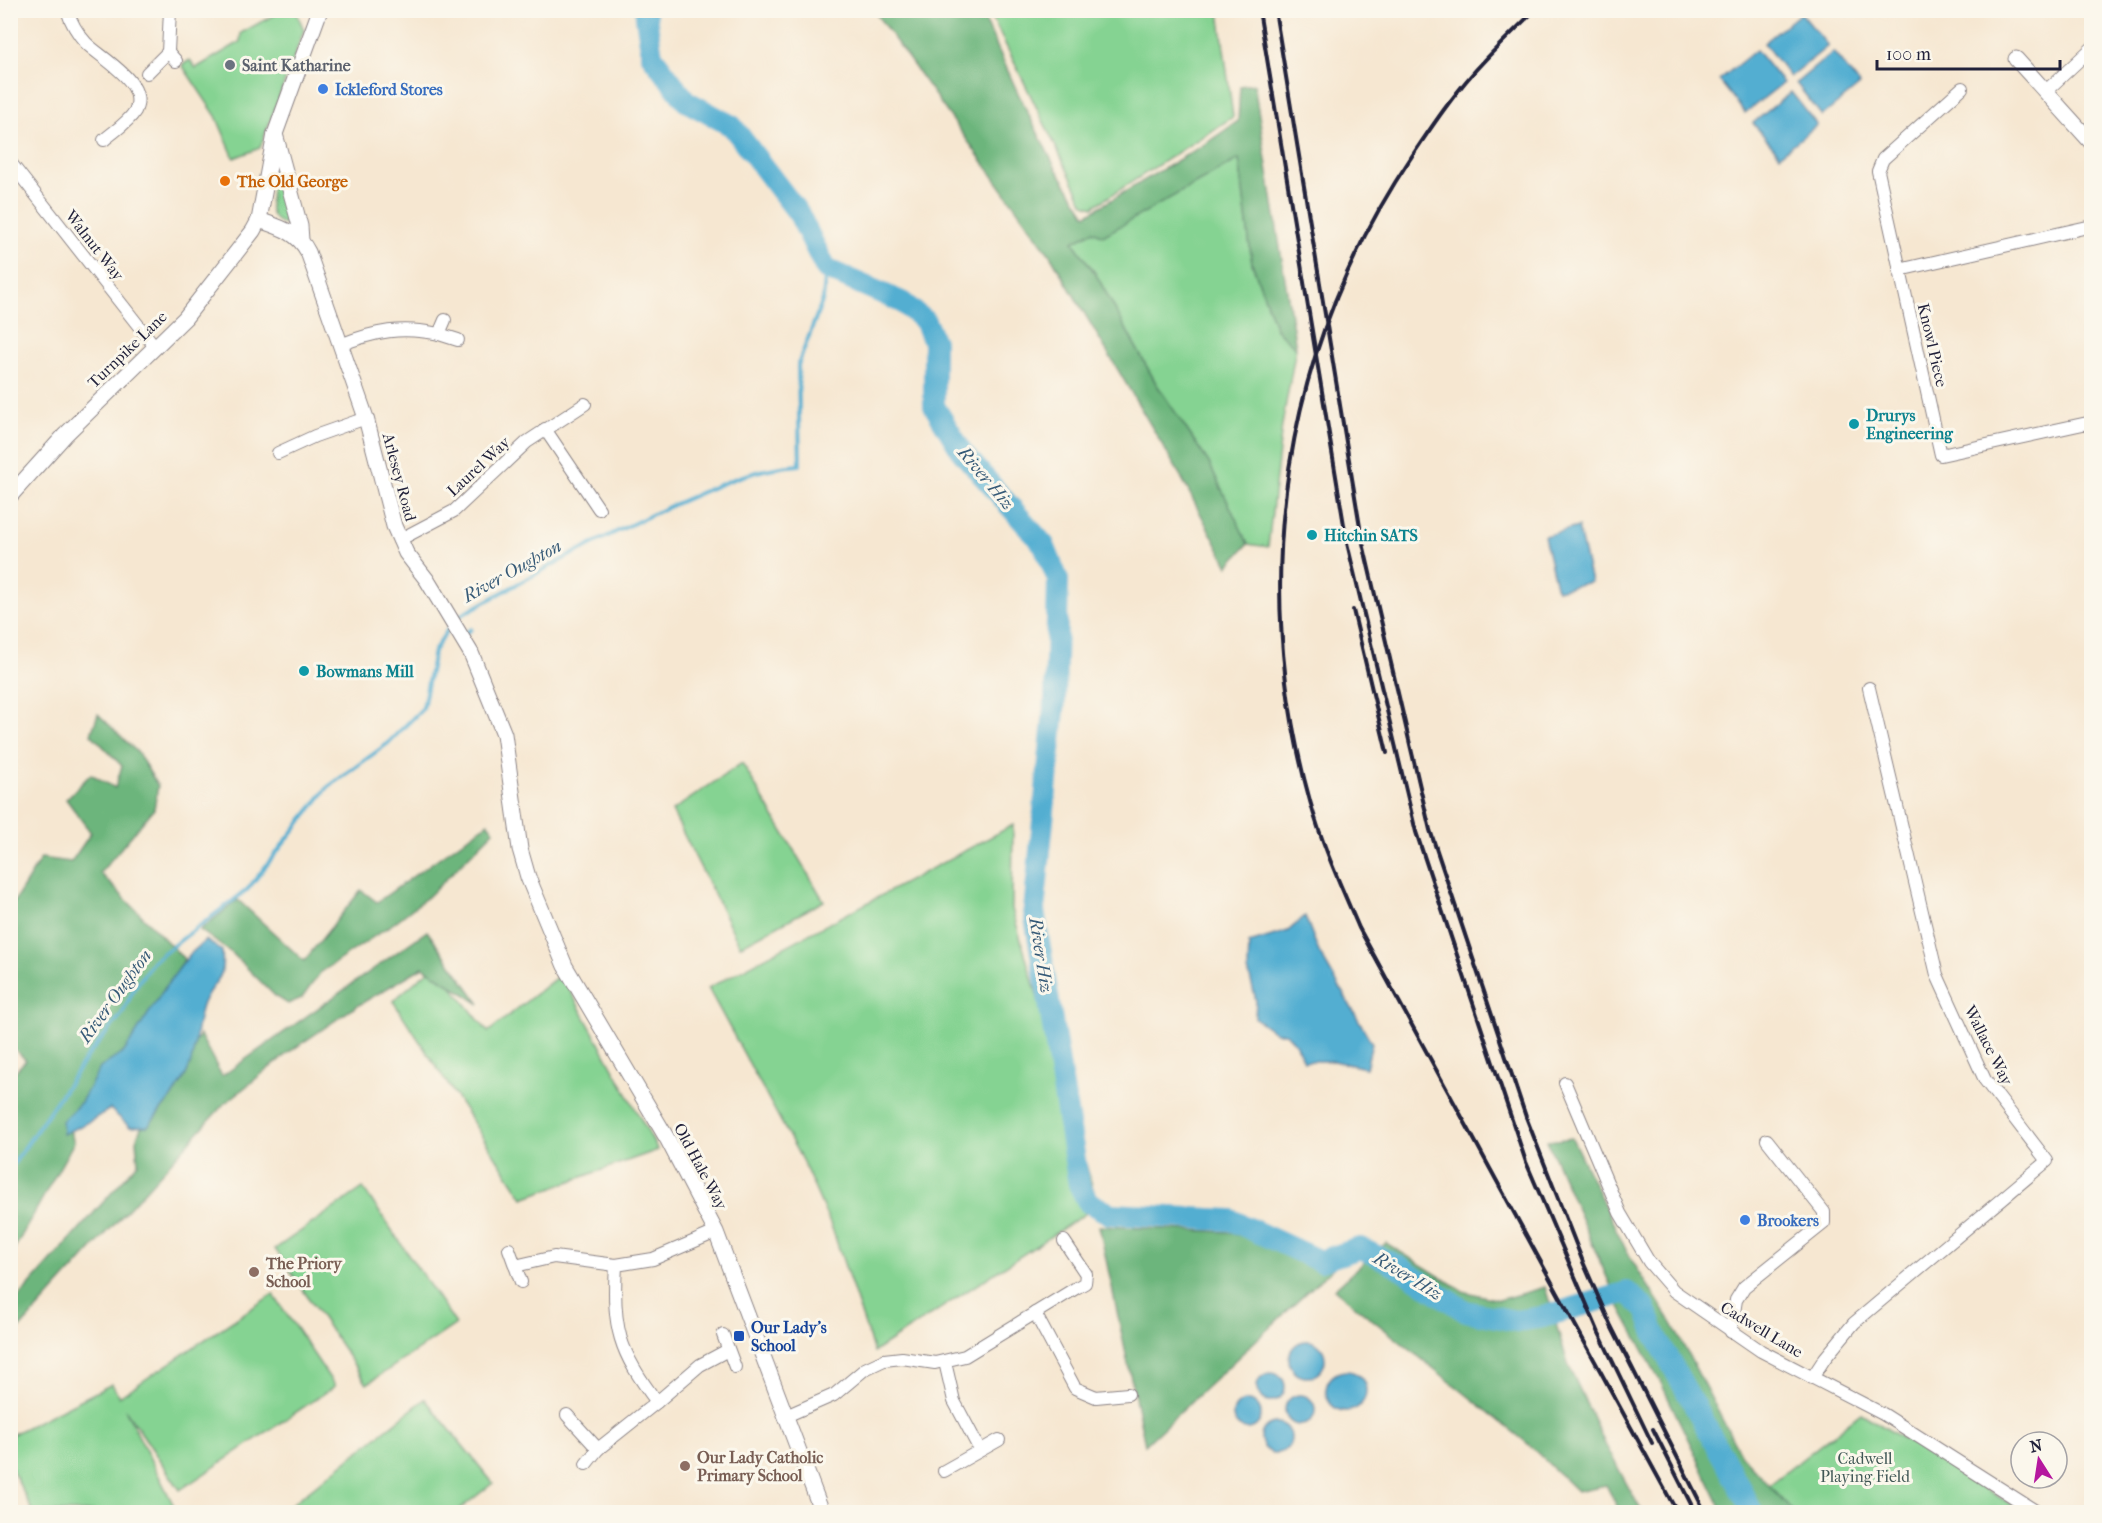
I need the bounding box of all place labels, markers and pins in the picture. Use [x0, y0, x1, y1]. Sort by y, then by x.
place label: Saint Katharine [242, 56, 351, 75]
marker: Saint Katharine [223, 58, 237, 72]
place label: Ickleford Stores [335, 80, 443, 99]
marker: Ickleford Stores [316, 82, 330, 96]
place label: The Old George [236, 172, 348, 192]
marker: The Old George [218, 174, 232, 188]
place label: Drurys Engineering [1866, 406, 1953, 444]
marker: Drurys Engineering [1847, 417, 1861, 431]
place label: Hitchin SATS [1324, 526, 1418, 545]
marker: Hitchin SATS [1305, 528, 1319, 542]
place label: Bowmans Mill [316, 662, 414, 681]
marker: Bowmans Mill [297, 664, 311, 678]
place label: Brookers [1757, 1211, 1819, 1230]
marker: Brookers [1738, 1213, 1752, 1227]
place label: The Priory School [265, 1254, 343, 1291]
marker: The Priory School [247, 1265, 261, 1279]
place label: Our Lady's School [751, 1318, 827, 1355]
marker: Our Lady's School [732, 1329, 746, 1343]
place label: Our Lady Catholic Primary School [697, 1448, 823, 1486]
marker: Our Lady Catholic Primary School [678, 1459, 692, 1473]

